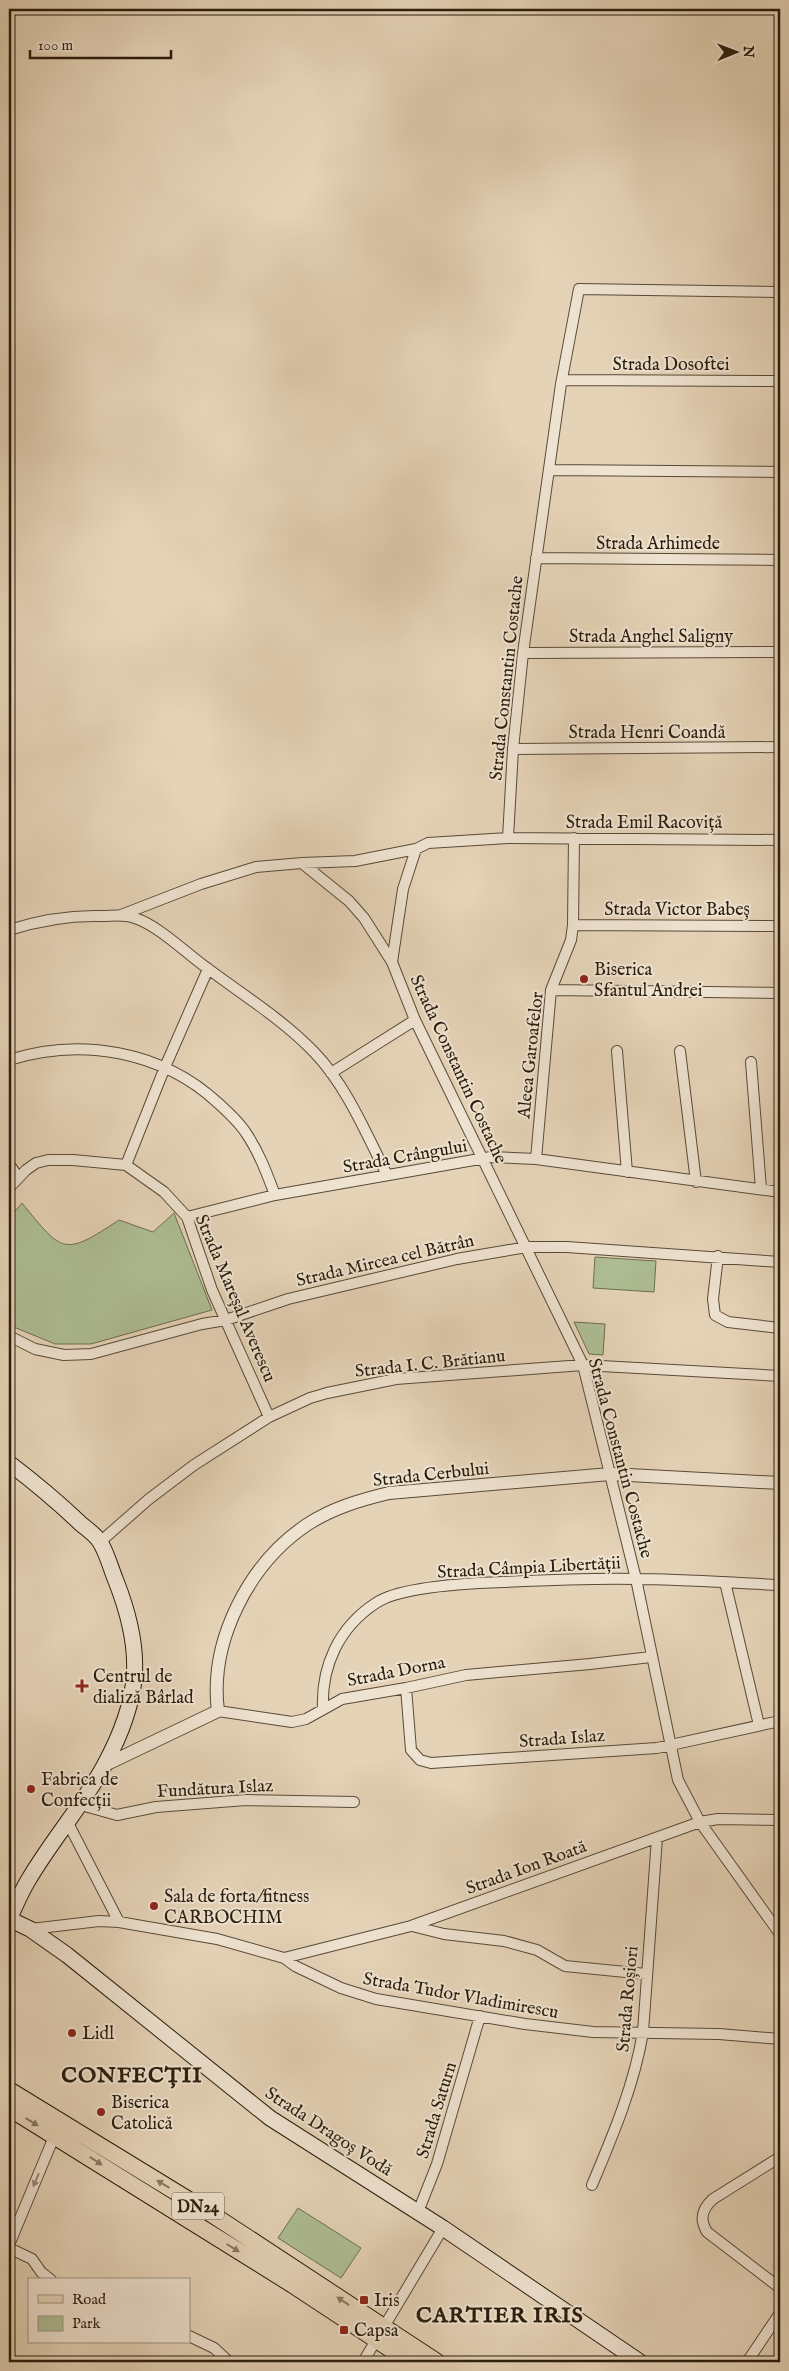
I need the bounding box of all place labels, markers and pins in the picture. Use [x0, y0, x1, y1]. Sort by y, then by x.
place label: Biserica Sfantul Andrei [594, 959, 703, 1003]
marker: Biserica Sfantul Andrei [578, 973, 590, 985]
place label: Centrul de dializă Bârlad [93, 1666, 194, 1710]
marker: Centrul de dializă Bârlad [75, 1679, 89, 1693]
place label: Fabrica de Confecții [41, 1769, 118, 1813]
marker: Fabrica de Confecții [25, 1783, 37, 1795]
place label: Sala de forta/fitness CARBOCHIM [164, 1886, 309, 1930]
marker: Sala de forta/fitness CARBOCHIM [148, 1900, 160, 1912]
place label: Lidl [82, 2023, 114, 2046]
marker: Lidl [66, 2027, 78, 2039]
place label: Biserica Catolică [111, 2092, 173, 2136]
marker: Biserica Catolică [95, 2106, 107, 2118]
place label: Iris [374, 2290, 400, 2313]
marker: Iris [358, 2294, 370, 2306]
place label: Capsa [354, 2320, 399, 2343]
marker: Capsa [338, 2324, 350, 2336]

